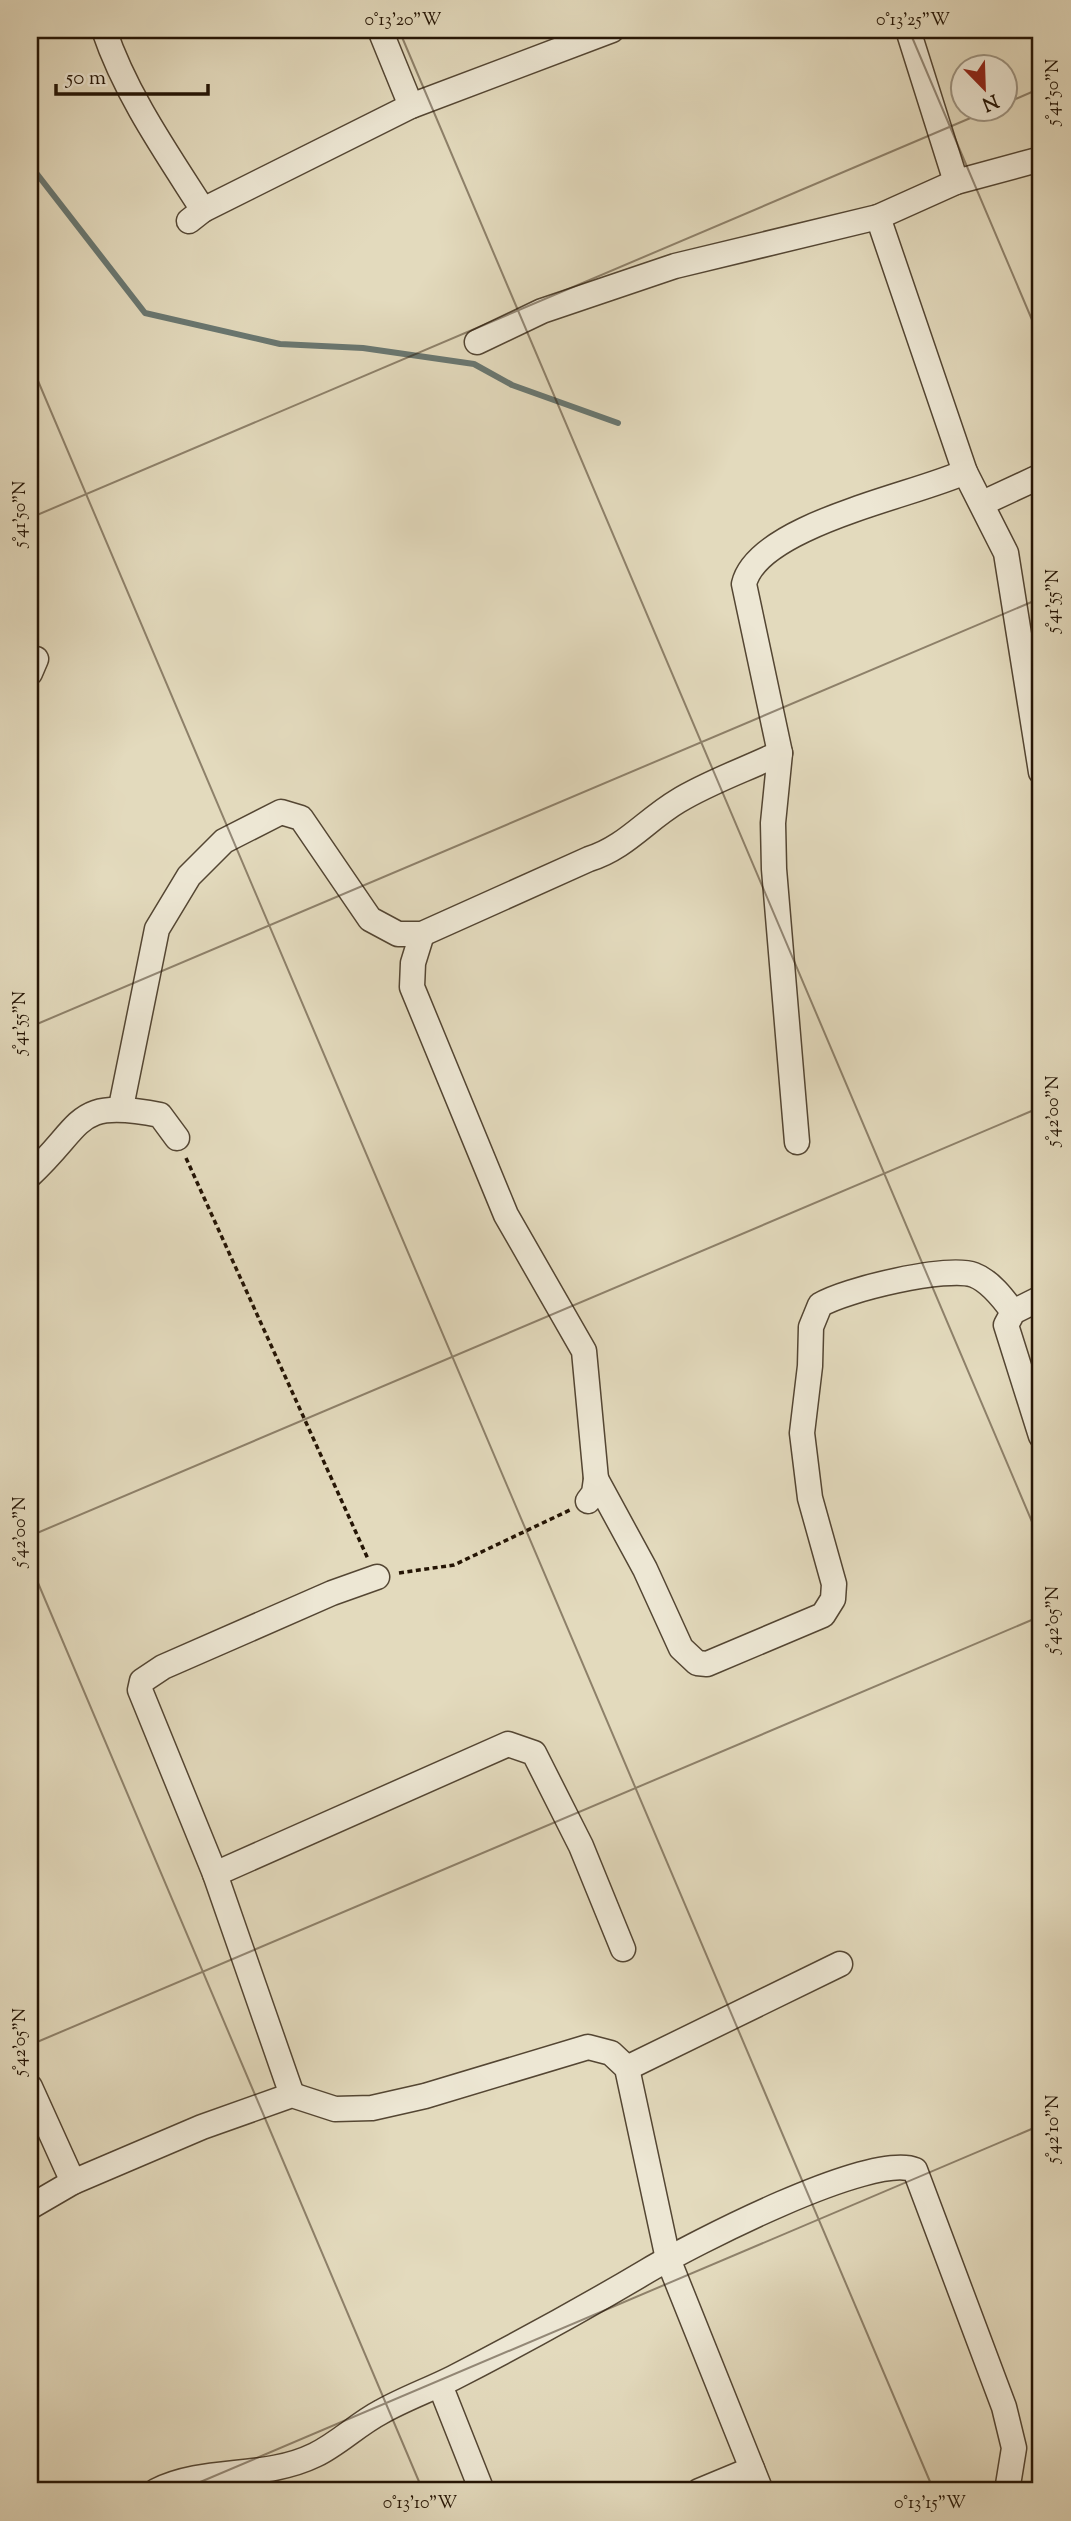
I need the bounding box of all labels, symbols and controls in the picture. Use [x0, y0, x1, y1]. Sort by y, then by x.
text: 0°13'20"W [365, 8, 441, 34]
text: 0°13'25"W [876, 8, 950, 34]
scale bar [56, 52, 208, 96]
north arrow [948, 52, 1018, 122]
text: 5°41'50"N [1041, 59, 1067, 126]
text: 50 m [65, 64, 106, 94]
text: N [977, 86, 1002, 117]
text: 5°41'50"N [8, 481, 34, 548]
text: 5°41'55"N [1041, 569, 1067, 634]
text: 5°41'55"N [8, 991, 34, 1056]
text: 5°42'00"N [1041, 1075, 1067, 1148]
text: 5°42'00"N [8, 1496, 34, 1569]
text: 5°42'05"N [1041, 1586, 1067, 1655]
text: 5°42'05"N [8, 2008, 34, 2077]
text: 5°42'10"N [1041, 2095, 1067, 2164]
text: 0°13'10"W [383, 2491, 457, 2517]
text: 0°13'15"W [894, 2491, 966, 2517]

